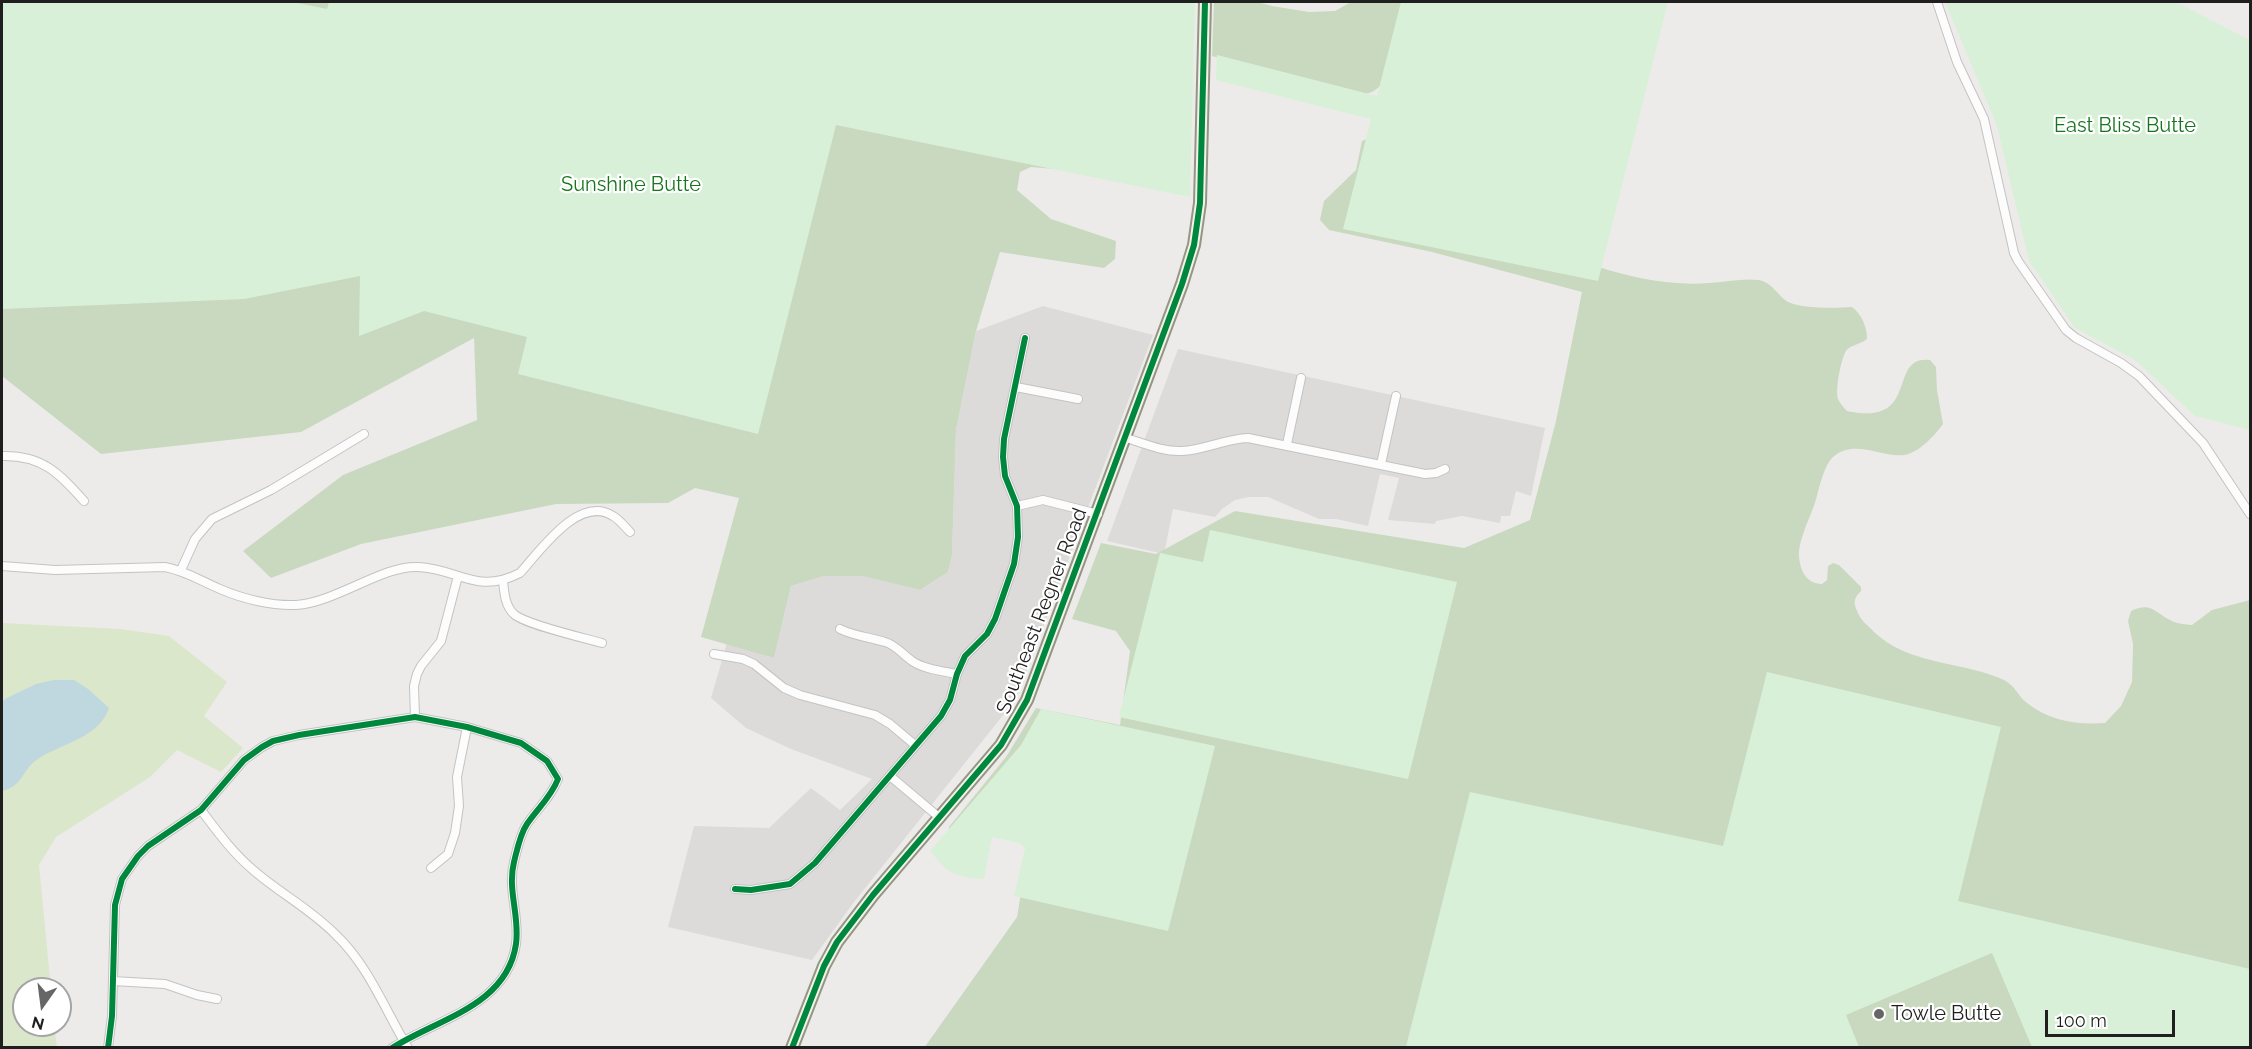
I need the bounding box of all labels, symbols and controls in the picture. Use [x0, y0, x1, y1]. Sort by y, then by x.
park label: East Bliss Butte [2054, 114, 2196, 138]
park label: Sunshine Butte [561, 173, 701, 197]
street label: Southeast Regner Road [992, 505, 1092, 717]
north arrow [12, 977, 72, 1037]
scale bar [2048, 998, 2178, 1036]
place label: Towle Butte [1891, 1002, 2001, 1026]
marker: Towle Butte [1872, 1007, 1886, 1021]
text: 100 m [2056, 1010, 2107, 1031]
text: N [30, 1012, 46, 1034]

